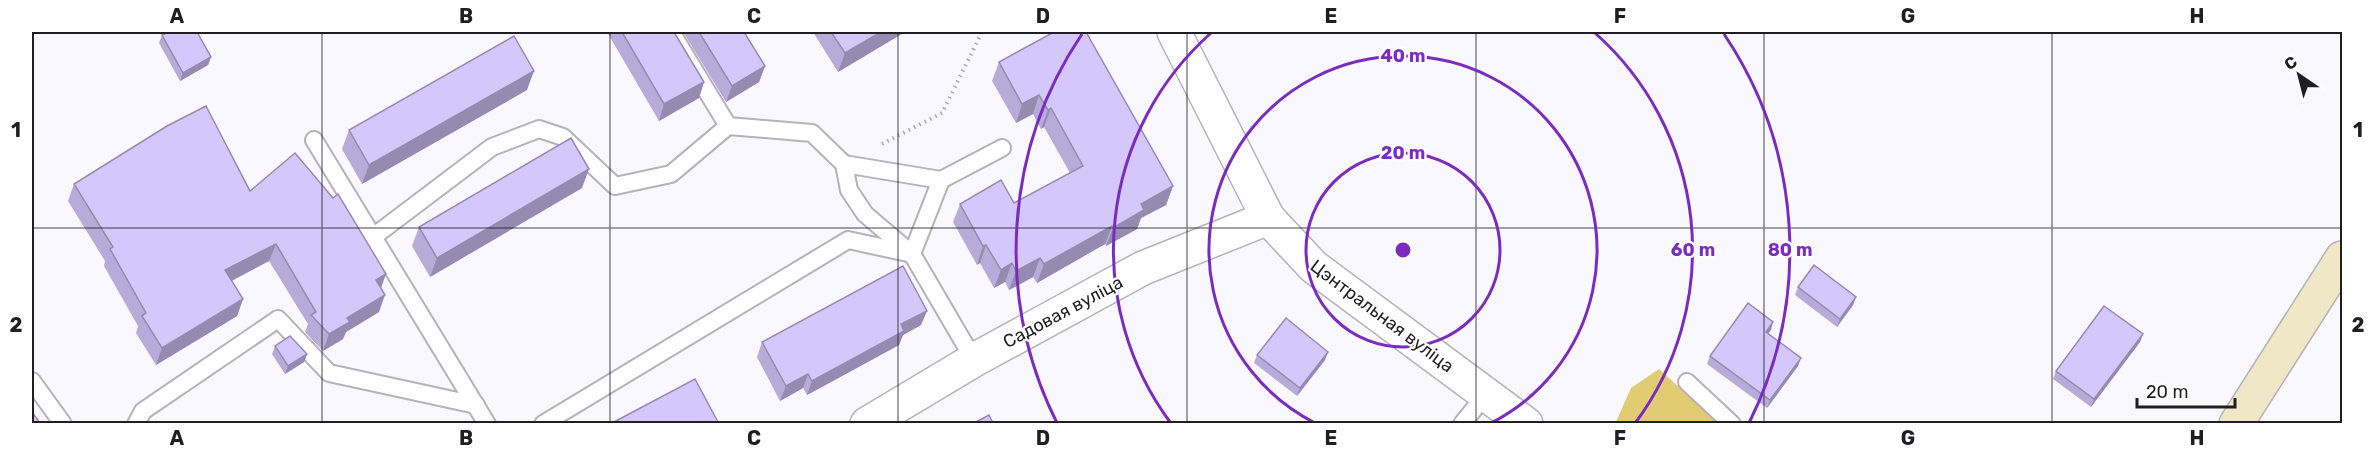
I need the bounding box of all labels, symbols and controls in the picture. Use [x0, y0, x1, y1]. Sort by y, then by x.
text: A [170, 4, 185, 28]
text: B [459, 4, 473, 28]
text: C [747, 4, 761, 28]
text: D [1036, 4, 1050, 28]
text: E [1325, 4, 1337, 28]
text: F [1614, 4, 1626, 28]
text: G [1901, 4, 1915, 28]
text: H [2190, 4, 2204, 28]
text: 40 m [1381, 45, 1425, 67]
north arrow [2269, 45, 2329, 105]
text: С [2281, 52, 2301, 74]
text: 1 [11, 118, 21, 142]
text: 1 [2353, 118, 2363, 142]
text: 20 m [1381, 142, 1425, 164]
text: 60 m [1671, 239, 1715, 261]
text: 80 m [1768, 239, 1812, 261]
centre of rings [1393, 240, 1413, 260]
street label: Цэнтральная вуліца [1306, 255, 1458, 377]
street label: Садовая вуліца [999, 271, 1127, 353]
text: 2 [10, 313, 23, 337]
text: 2 [2352, 313, 2365, 337]
scale bar [2137, 371, 2234, 409]
text: 20 m [2146, 381, 2188, 403]
text: A [170, 426, 185, 450]
text: B [459, 426, 473, 450]
text: C [747, 426, 761, 450]
text: D [1036, 426, 1050, 450]
text: E [1325, 426, 1337, 450]
text: F [1614, 426, 1626, 450]
text: G [1901, 426, 1915, 450]
text: H [2190, 426, 2204, 450]

